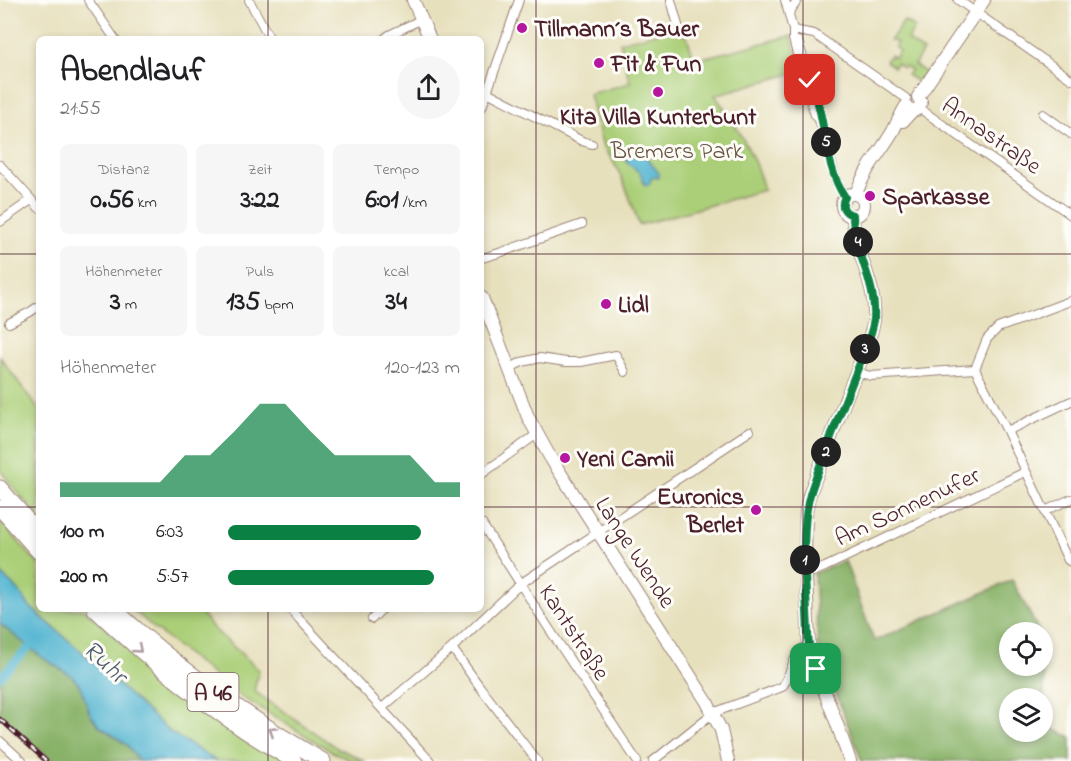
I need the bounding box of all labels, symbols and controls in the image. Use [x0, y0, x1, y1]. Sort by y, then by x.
place label: Tillmann´s Bauer [534, 13, 699, 48]
marker: Tillmann´s Bauer [515, 21, 529, 35]
text: Abendlauf [60, 48, 205, 96]
place label: Fit & Fun [610, 48, 701, 83]
pin [784, 54, 835, 105]
button: share [397, 56, 460, 119]
marker: Fit & Fun [592, 56, 606, 70]
icon: check [793, 63, 826, 96]
marker: Kita Villa Kunterbunt [651, 85, 665, 99]
street label: Annastraße [933, 90, 1048, 185]
text: 21:55 [60, 95, 101, 124]
place label: Kita Villa Kunterbunt [560, 101, 757, 136]
pin: 5 [811, 127, 841, 157]
text: 5 [821, 130, 831, 154]
park label: Bremers Park [610, 135, 744, 170]
text: Distanz [98, 158, 149, 182]
text: Zeit [248, 158, 272, 182]
text: Tempo [373, 158, 419, 182]
place label: Sparkasse [882, 181, 991, 216]
text: 0.56 [91, 182, 133, 220]
text: 3:22 [241, 182, 279, 220]
text: 6:01 [366, 182, 399, 220]
marker: Sparkasse [863, 189, 877, 203]
text: km [133, 191, 157, 215]
text: /km [399, 191, 427, 215]
pin: 4 [843, 227, 873, 257]
text: 4 [855, 230, 861, 254]
text: Höhenmeter [85, 260, 162, 284]
text: Puls [246, 260, 274, 284]
text: kcal [384, 260, 409, 284]
text: 3 [110, 284, 121, 322]
text: 135 [226, 284, 260, 322]
text: 34 [386, 284, 407, 322]
place label: Lidl [618, 289, 649, 324]
text: m [121, 293, 137, 317]
text: bpm [260, 293, 294, 317]
marker: Lidl [599, 297, 613, 311]
pin: 3 [850, 334, 880, 364]
text: 3 [862, 337, 868, 361]
text: Höhenmeter [60, 354, 156, 383]
text: 120–123 m [384, 354, 460, 383]
pin: 2 [811, 437, 841, 467]
text: 2 [822, 440, 830, 464]
place label: Yeni Camii [576, 443, 674, 478]
marker: Yeni Camii [558, 451, 572, 465]
street label: Am Sonnenufer [830, 459, 987, 557]
place label: Euronics Berlet [657, 481, 745, 544]
street label: Lange Wende [585, 491, 683, 616]
marker: Euronics Berlet [749, 503, 763, 517]
text: 100 m [60, 518, 104, 547]
text: 6:03 [156, 518, 183, 547]
pin: 1 [790, 545, 820, 575]
text: 1 [802, 548, 808, 572]
text: 200 m [60, 563, 108, 592]
text: 5:57 [156, 563, 189, 592]
street label: Kantstraße [529, 578, 617, 689]
map controls [999, 622, 1053, 742]
button: locate [999, 622, 1053, 676]
water label: Ruhr [73, 632, 137, 696]
one-way arrow [131, 642, 142, 653]
pin [790, 643, 841, 694]
icon: arrive [799, 652, 832, 685]
road number: A 46 [188, 673, 238, 711]
button: layers [999, 688, 1053, 742]
one-way arrow [268, 727, 279, 738]

